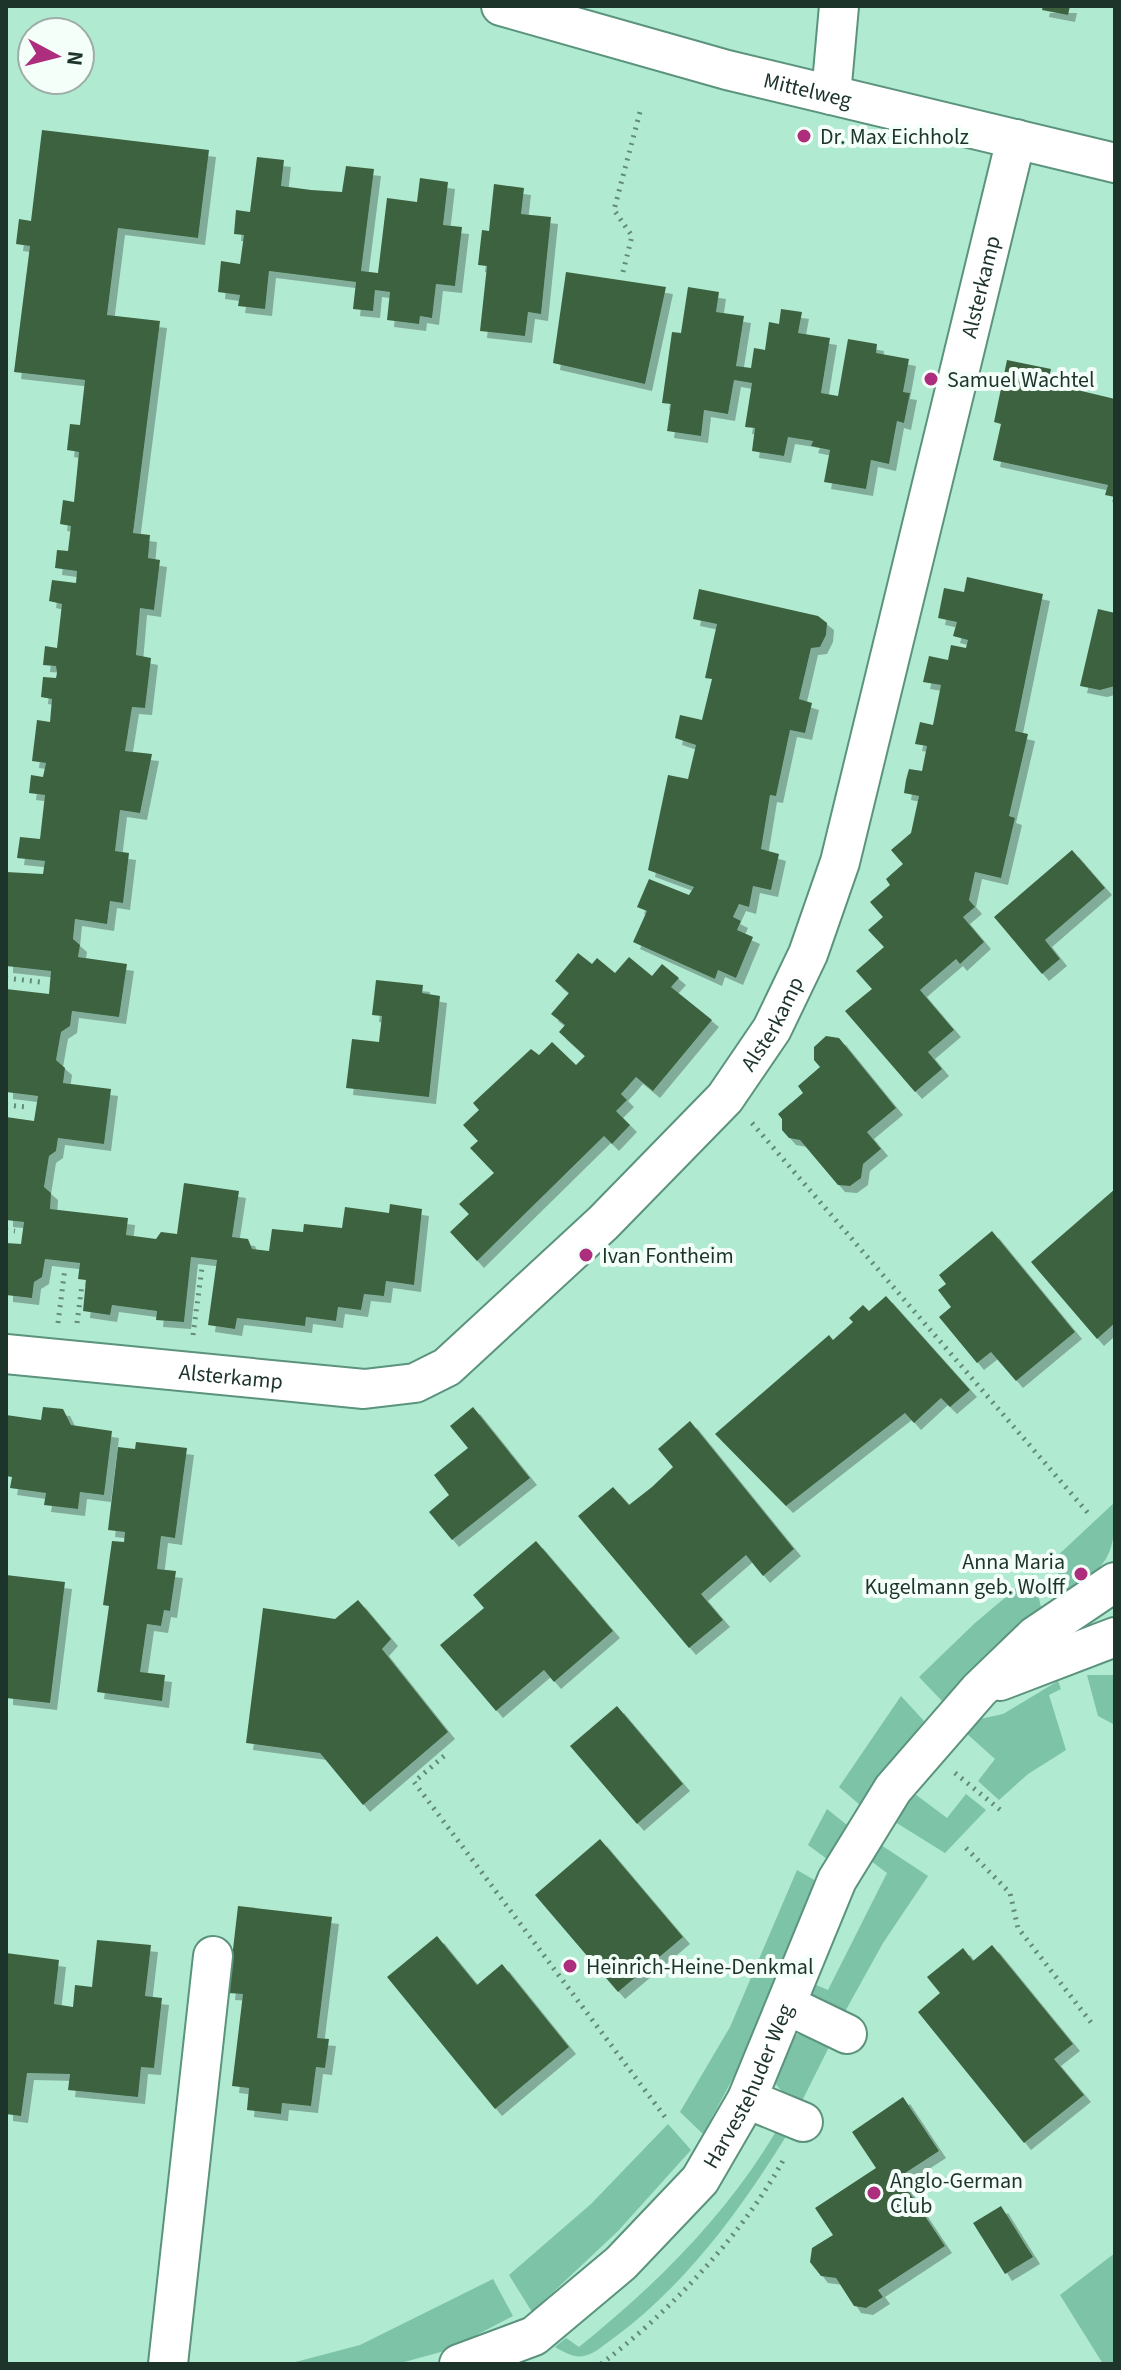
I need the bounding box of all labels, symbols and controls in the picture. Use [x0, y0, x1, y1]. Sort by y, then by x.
north arrow [16, 16, 96, 96]
text: N [58, 49, 92, 68]
street label: Mittelweg [760, 64, 855, 116]
place label: Dr. Max Eichholz [820, 121, 969, 153]
marker: Dr. Max Eichholz [795, 127, 813, 145]
street label: Alsterkamp [953, 232, 1009, 341]
place label: Samuel Wachtel [947, 364, 1095, 396]
marker: Samuel Wachtel [922, 370, 940, 388]
street label: Alsterkamp [733, 971, 812, 1078]
place label: Ivan Fontheim [602, 1240, 734, 1272]
marker: Ivan Fontheim [577, 1246, 595, 1264]
street label: Alsterkamp [177, 1356, 284, 1398]
place label: Anna Maria Kugelmann geb. Wolff [864, 1546, 1066, 1603]
marker: Anna Maria Kugelmann geb. Wolff [1072, 1565, 1090, 1583]
place label: Heinrich-Heine-Denkmal [586, 1951, 814, 1983]
marker: Heinrich-Heine-Denkmal [561, 1957, 579, 1975]
street label: Harvestehuder Weg [695, 1999, 802, 2175]
place label: Anglo-German Club [890, 2165, 1023, 2222]
marker: Anglo-German Club [865, 2184, 883, 2202]

